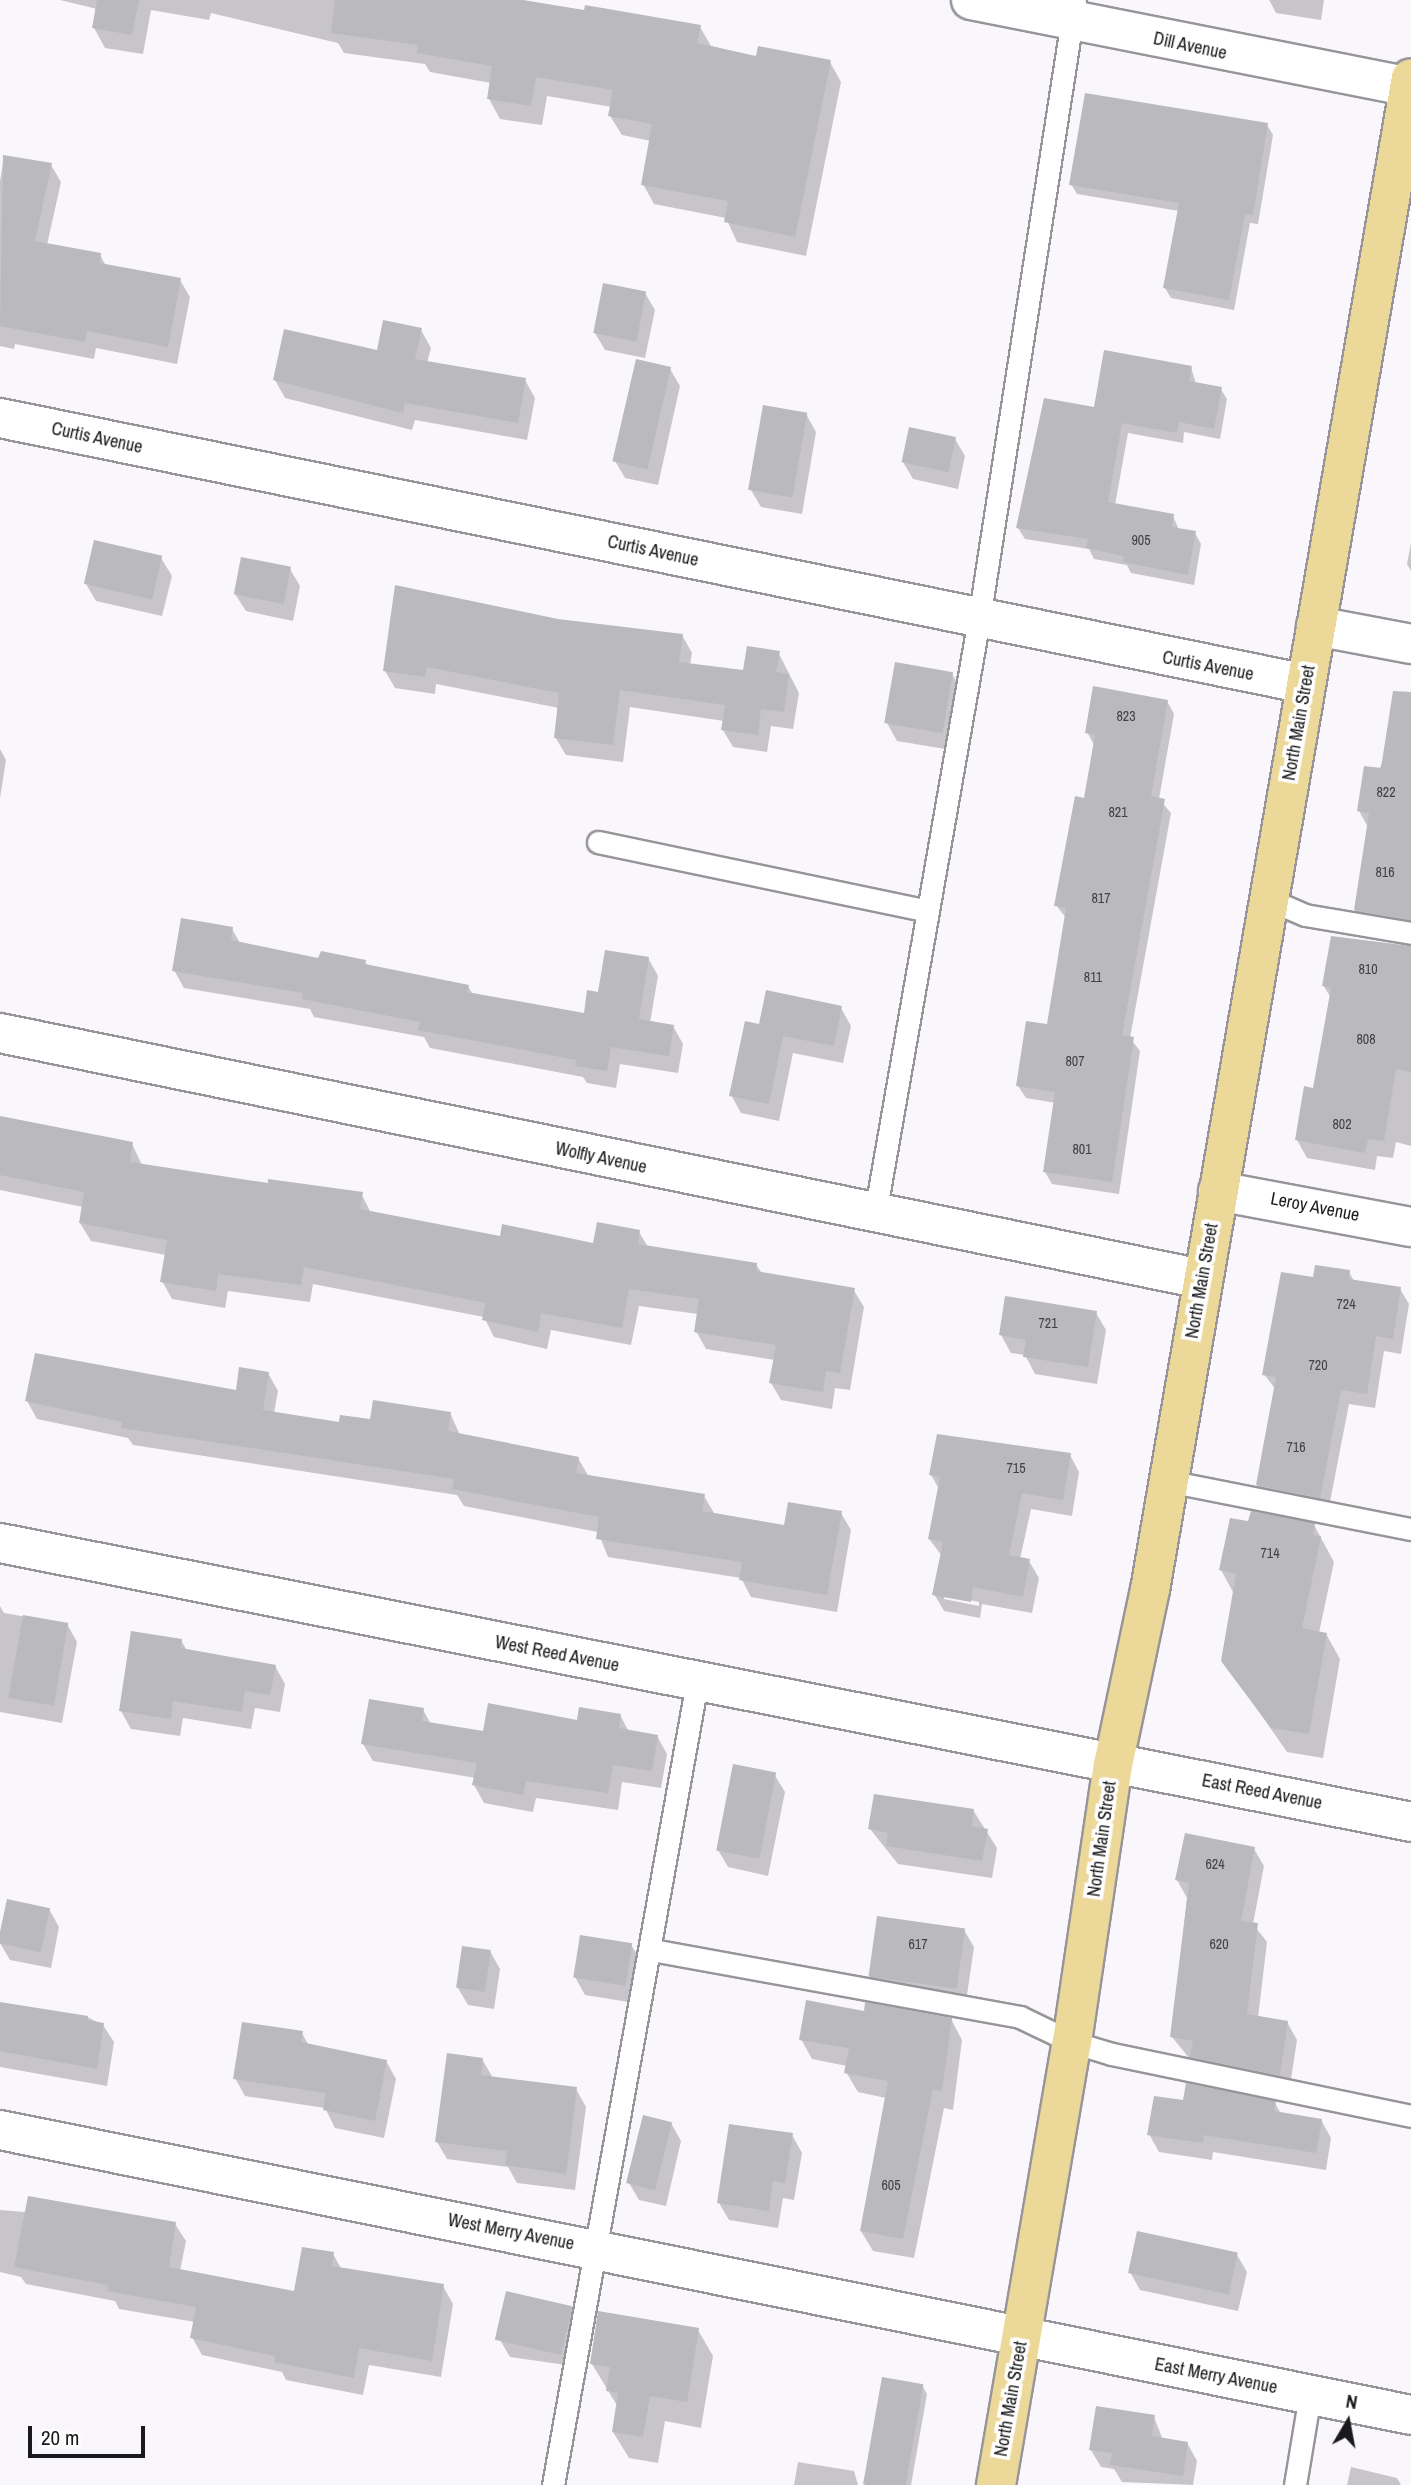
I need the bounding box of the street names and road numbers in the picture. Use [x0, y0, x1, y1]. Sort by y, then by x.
street label: Dill Avenue [1151, 28, 1229, 64]
street label: Curtis Avenue [49, 418, 145, 458]
street label: Curtis Avenue [605, 531, 701, 571]
street label: Curtis Avenue [1160, 646, 1256, 686]
street label: North Main Street [1278, 664, 1320, 782]
street label: Wolfly Avenue [553, 1138, 649, 1178]
street label: Leroy Avenue [1268, 1188, 1362, 1226]
street label: North Main Street [1181, 1222, 1223, 1340]
street label: West Reed Avenue [493, 1631, 621, 1677]
street label: East Reed Avenue [1200, 1770, 1324, 1814]
street label: North Main Street [1083, 1780, 1121, 1898]
street label: West Merry Avenue [446, 2209, 576, 2255]
street label: North Main Street [990, 2340, 1032, 2458]
street label: East Merry Avenue [1152, 2353, 1280, 2399]

